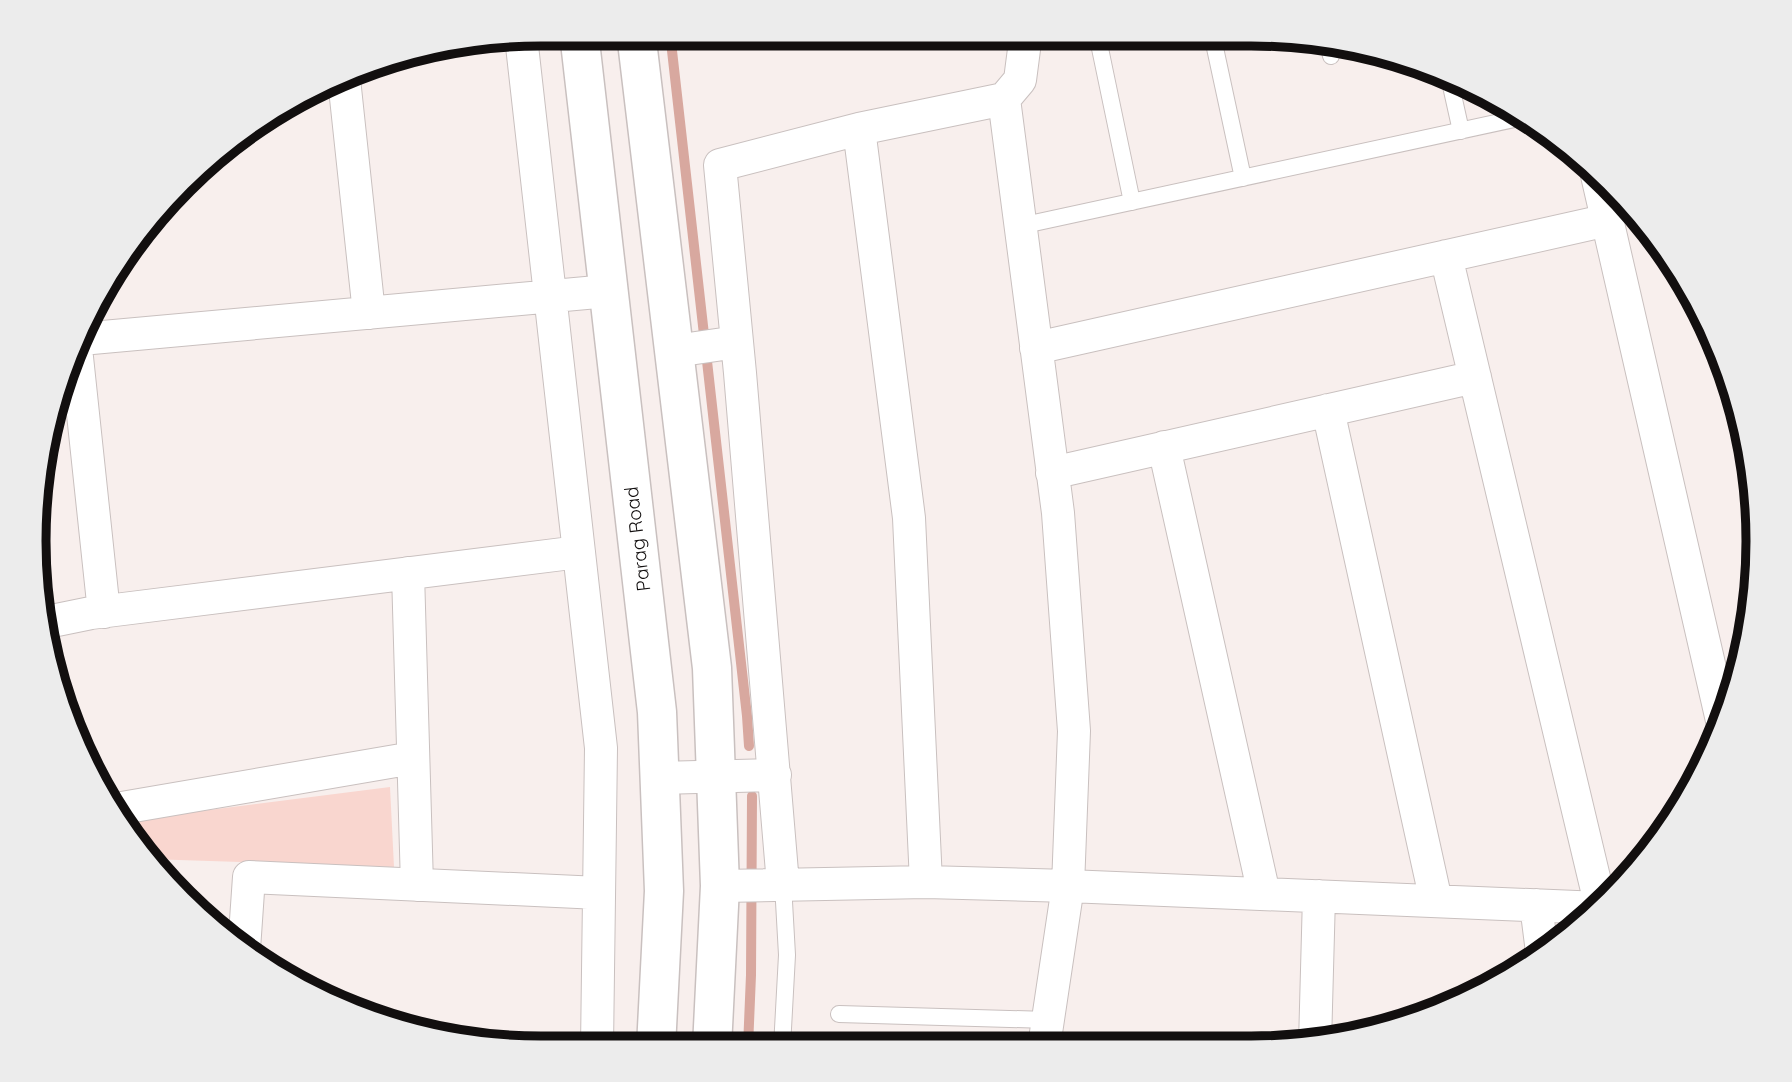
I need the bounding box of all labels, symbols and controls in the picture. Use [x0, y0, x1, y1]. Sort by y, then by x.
street label: Parag Road [619, 485, 655, 593]

